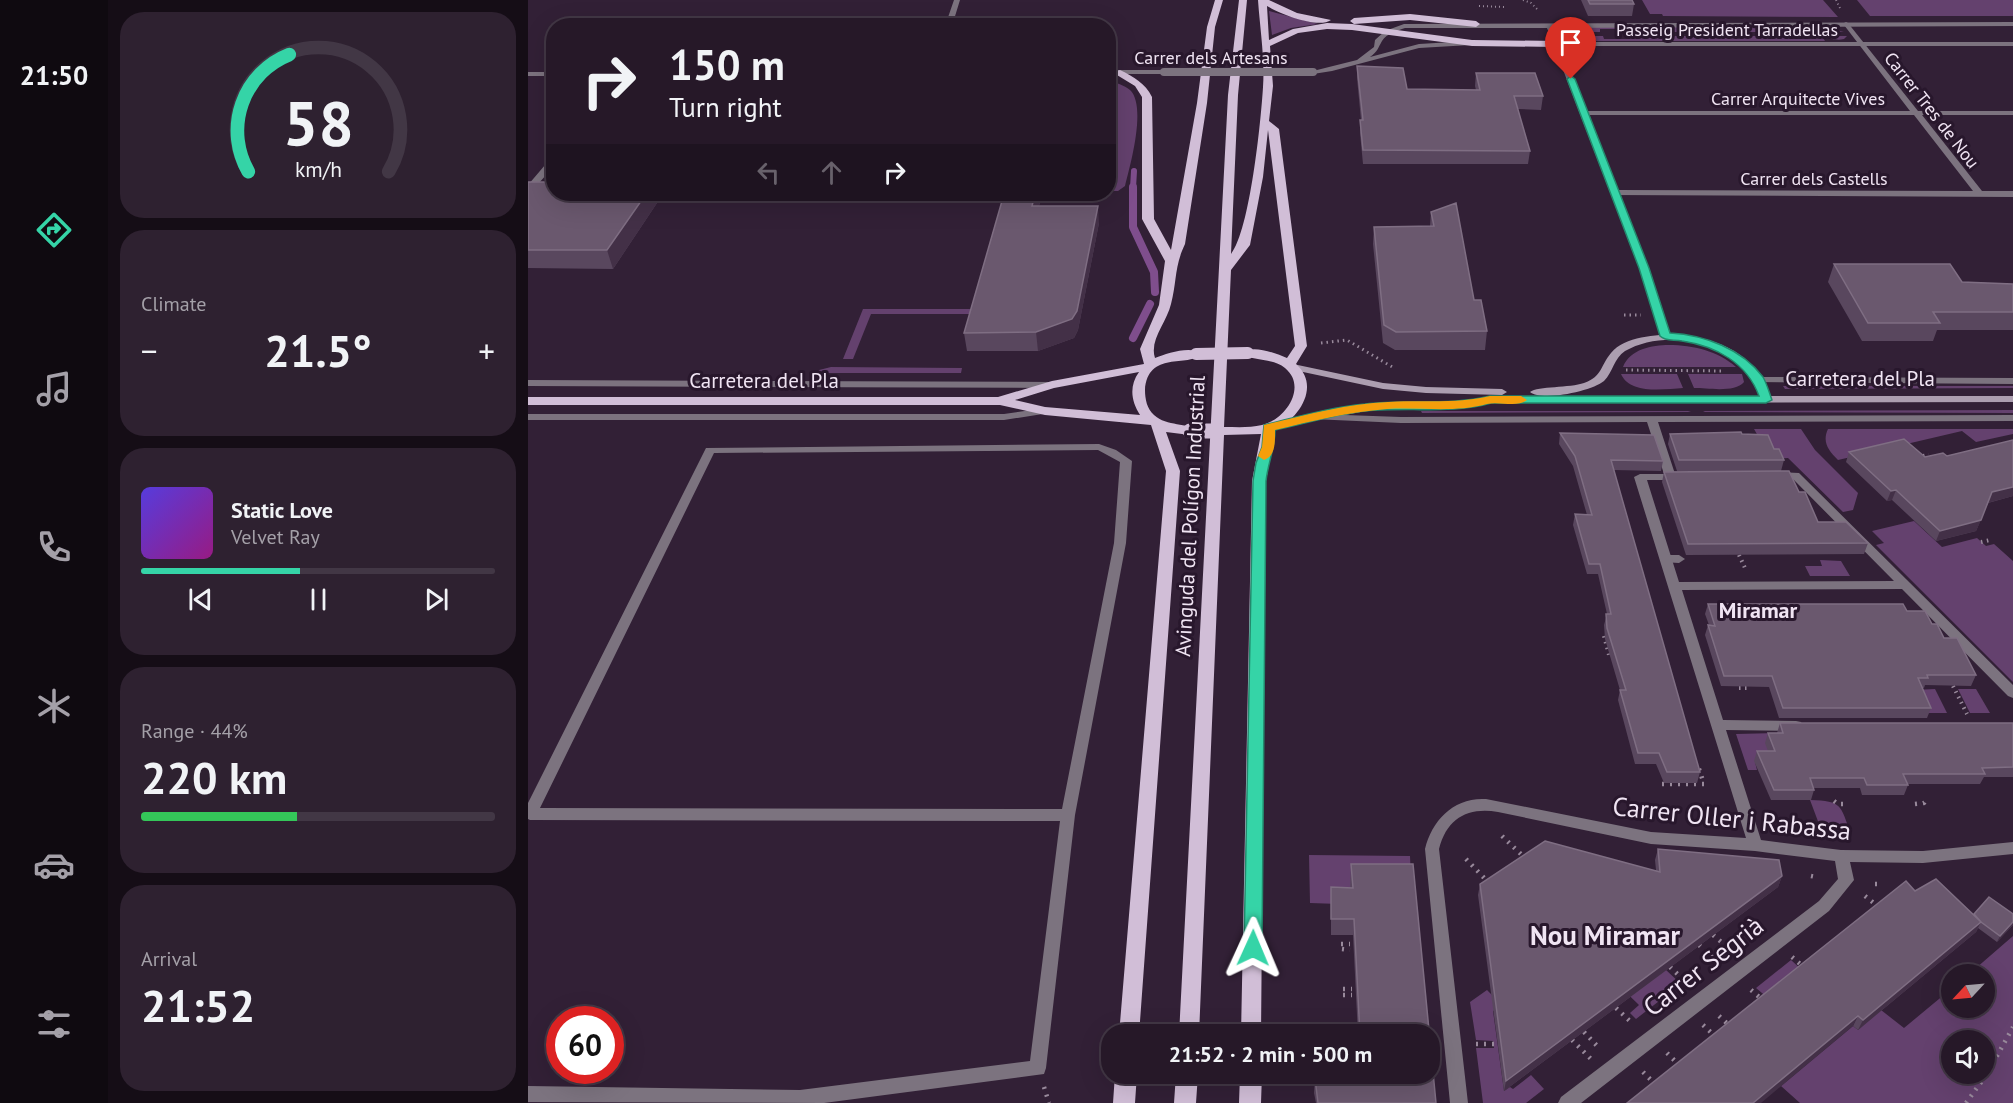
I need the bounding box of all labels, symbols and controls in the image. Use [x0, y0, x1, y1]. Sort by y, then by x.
pin [1545, 17, 1596, 79]
street label: Passeig President Tarradellas [1616, 18, 1838, 41]
icon: arrive [1554, 26, 1587, 59]
text: 150 m [669, 37, 785, 92]
icon: right [570, 42, 648, 120]
street label: Carrer dels Artesans [1134, 46, 1288, 69]
street label: Carrer Tres de Nou [1879, 47, 1985, 173]
text: 21:50 [20, 58, 88, 92]
text: 58 [283, 82, 353, 163]
street label: Carrer Arquitecte Vives [1711, 87, 1885, 110]
text: Turn right [669, 90, 782, 124]
text: km/h [294, 155, 341, 183]
icon: left [752, 156, 785, 189]
icon: ahead [815, 156, 848, 189]
icon: right [878, 156, 911, 189]
street label: Carrer dels Castells [1740, 167, 1888, 190]
icon: directions [33, 209, 75, 251]
text: Climate [141, 291, 207, 317]
text: 21.5° [264, 321, 372, 379]
text: − [141, 329, 158, 372]
text: + [478, 329, 495, 372]
street label: Carretera del Pla [1785, 365, 1935, 392]
street label: Carretera del Pla [689, 367, 839, 394]
icon: music [33, 368, 75, 410]
street label: Avinguda del Polígon Industrial [1169, 375, 1211, 657]
text: Static Love [231, 496, 333, 524]
text: Velvet Ray [231, 524, 320, 550]
icon: phone [33, 526, 75, 568]
icon: previous [184, 583, 217, 616]
icon: pause [302, 583, 335, 616]
icon: next [420, 583, 453, 616]
district label: Miramar [1719, 596, 1798, 624]
icon: climate [33, 685, 75, 727]
text: Range · 44% [141, 718, 248, 744]
text: 220 km [141, 748, 287, 806]
street label: Carrer Oller i Rabassa [1611, 789, 1853, 847]
icon: car [33, 844, 75, 886]
street label: Carrer Segrià [1636, 909, 1770, 1023]
position arrow [1221, 916, 1285, 980]
district label: Nou Miramar [1530, 918, 1680, 952]
text: Arrival [141, 946, 197, 972]
north arrow [1941, 964, 1995, 1018]
map controls [1941, 964, 1995, 1084]
text: 21:52 [141, 976, 255, 1034]
icon: filters [33, 1003, 75, 1045]
speed limit sign: 60 [546, 1006, 624, 1084]
button: sound [1941, 1030, 1995, 1084]
text: 21:52 · 2 min · 500 m [1169, 1040, 1372, 1068]

